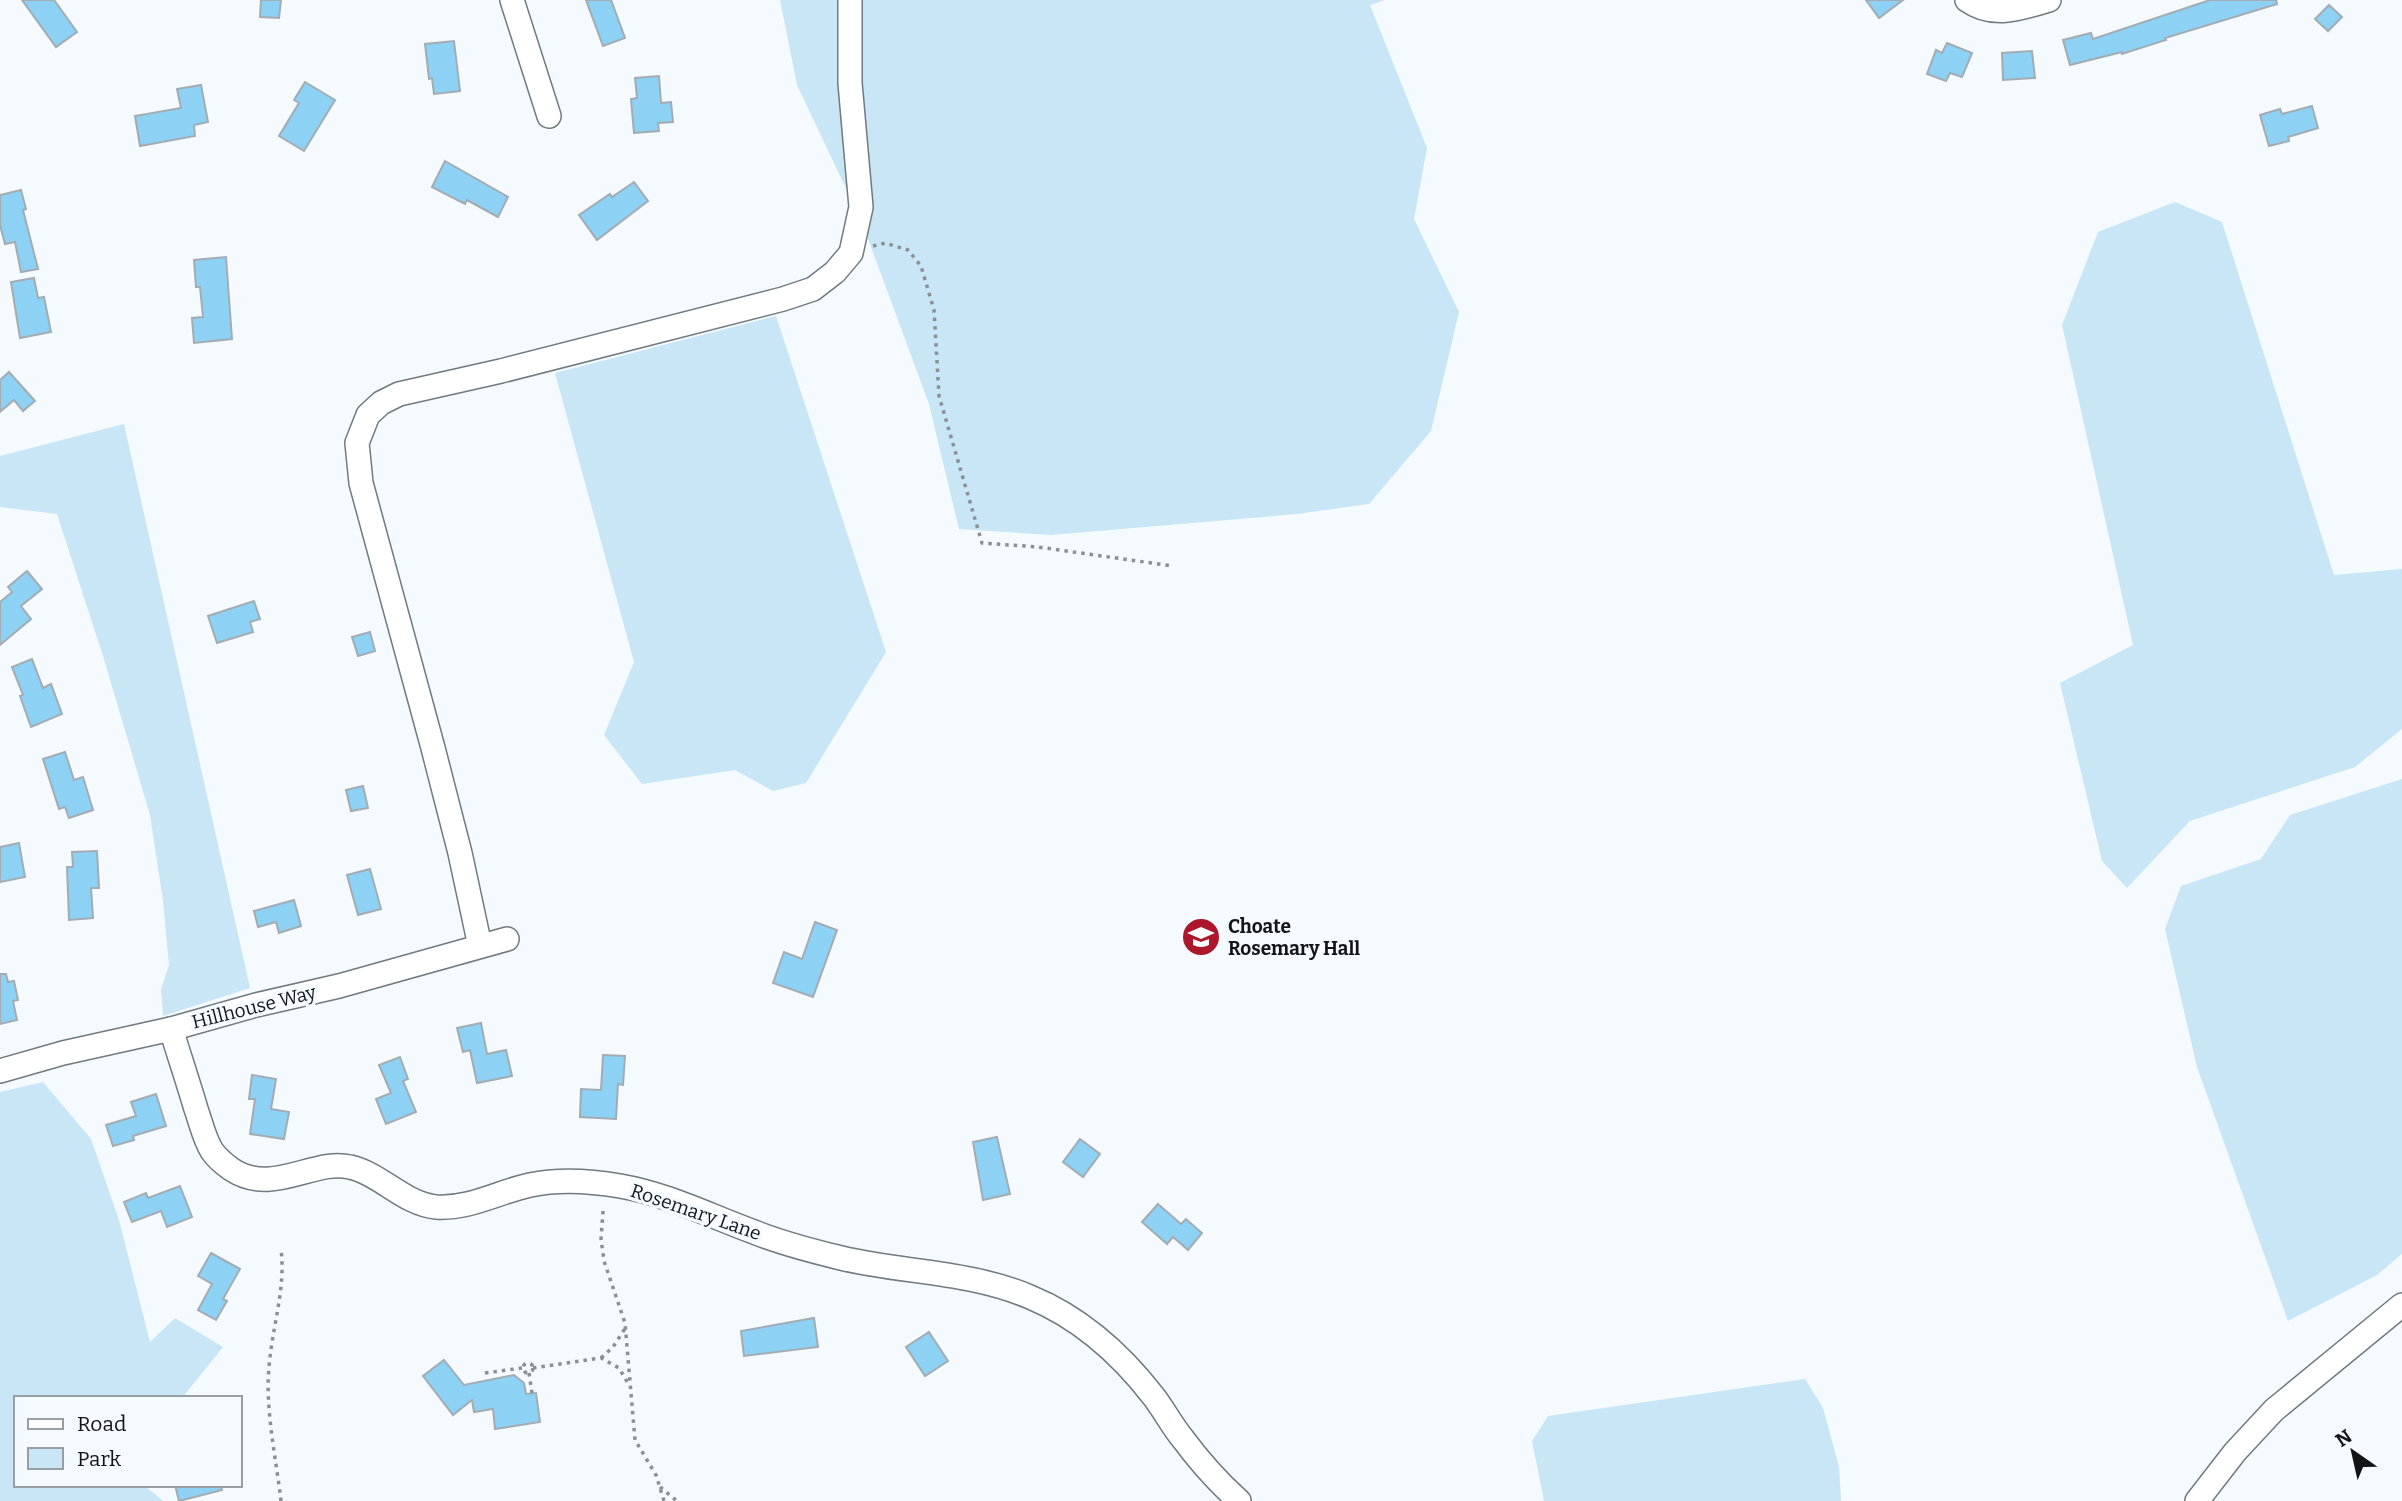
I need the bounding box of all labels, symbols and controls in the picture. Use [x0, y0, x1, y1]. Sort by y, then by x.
place label: Choate Rosemary Hall [1228, 915, 1360, 960]
school or university icon: Choate Rosemary Hall [1180, 916, 1222, 958]
street label: Hillhouse Way [189, 980, 319, 1034]
street label: Rosemary Lane [628, 1179, 764, 1245]
legend [14, 1396, 242, 1487]
text: Road [77, 1411, 126, 1437]
north arrow [2318, 1417, 2388, 1487]
text: N [2331, 1425, 2357, 1452]
text: Park [77, 1446, 121, 1472]

